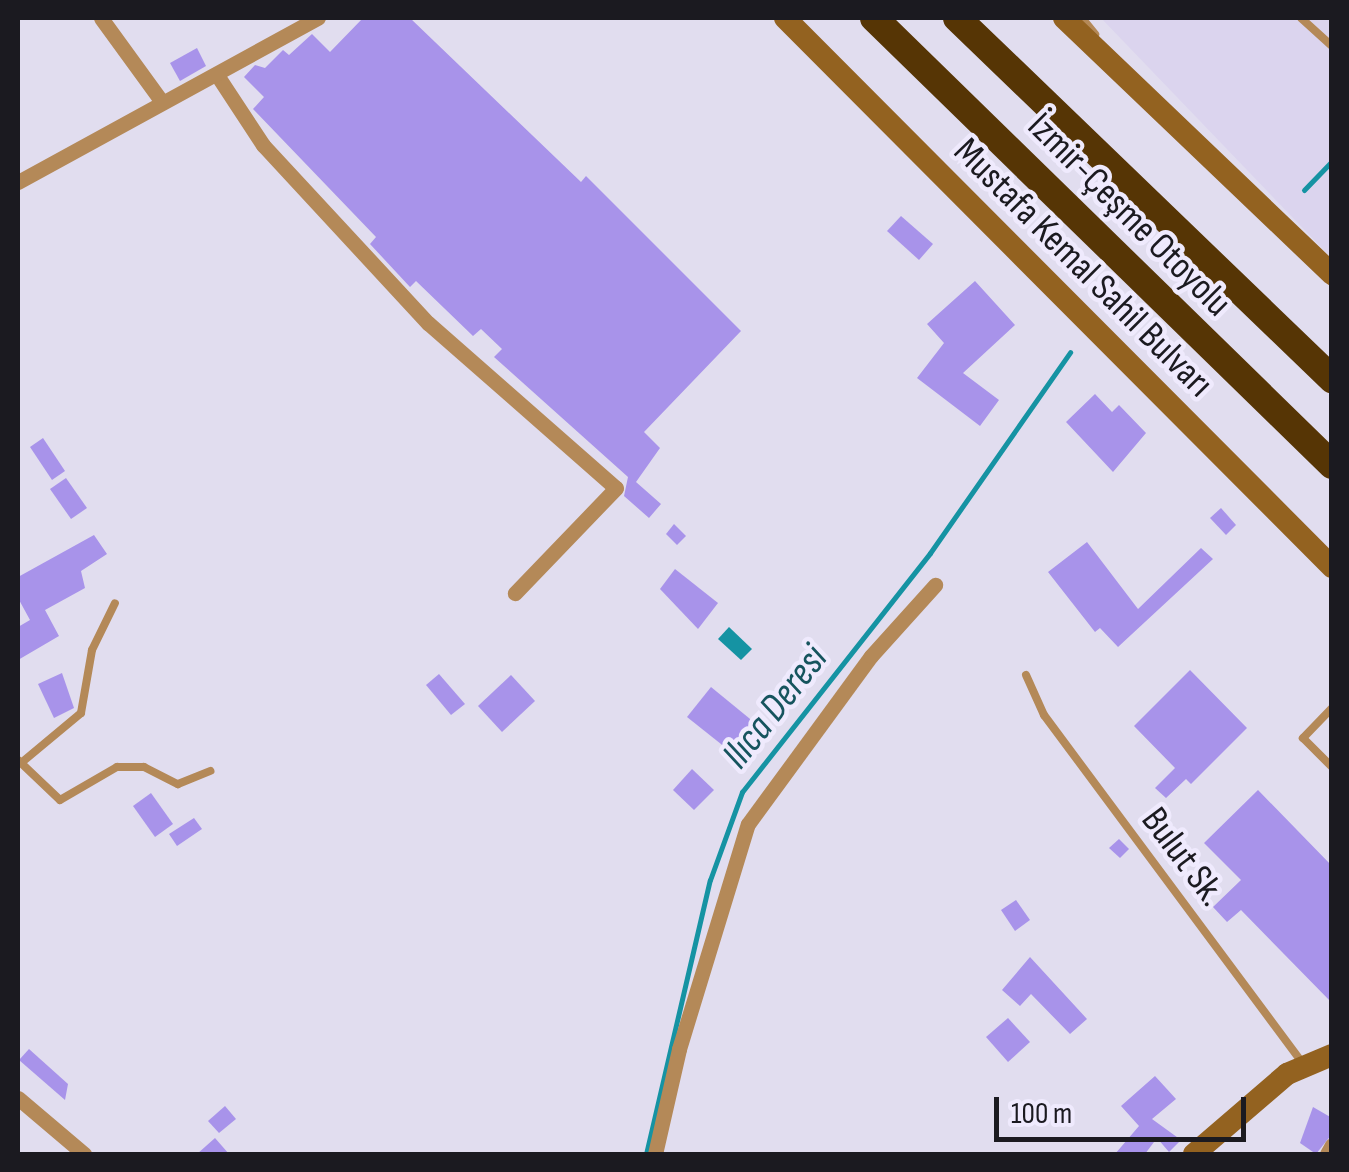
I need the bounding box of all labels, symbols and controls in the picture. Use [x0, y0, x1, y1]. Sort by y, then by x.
street label: İzmir-Çeşme Otoyolu [1018, 104, 1240, 326]
street label: Mustafa Kemal Sahil Bulvarı [944, 129, 1222, 407]
water label: Ilıca Deresi [712, 636, 838, 778]
street label: Bulut Sk. [1131, 799, 1235, 915]
scale bar [999, 1077, 1252, 1139]
text: 100 m [1011, 1096, 1072, 1132]

